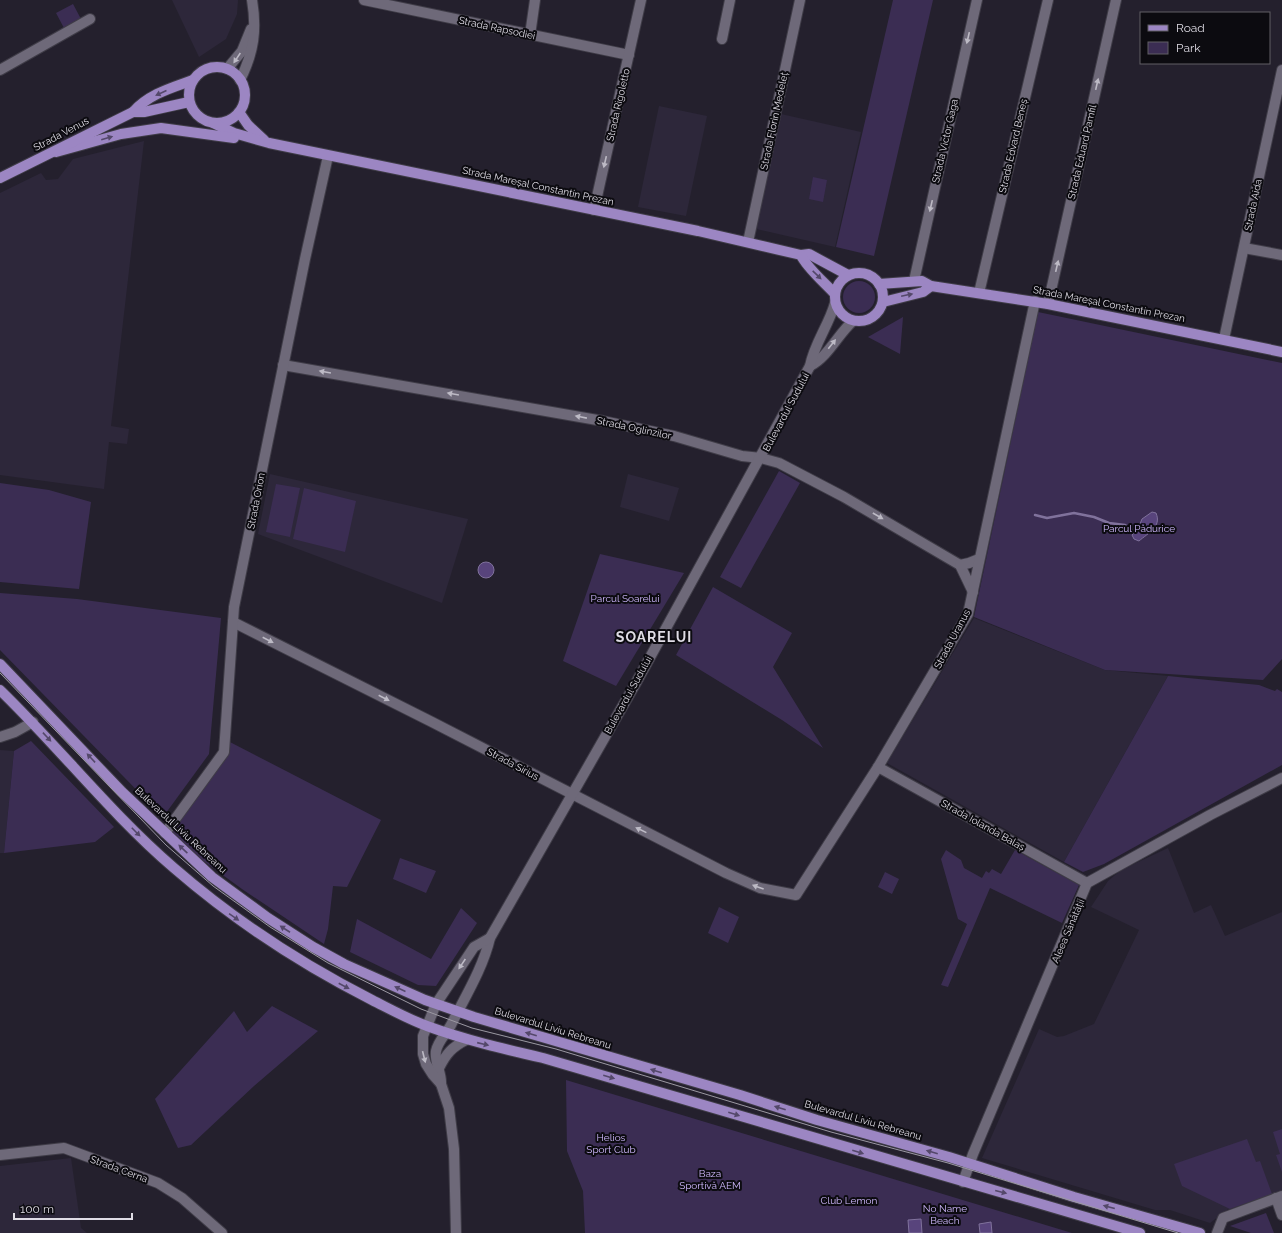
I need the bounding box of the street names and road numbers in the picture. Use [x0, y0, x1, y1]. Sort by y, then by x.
street label: Strada Rapsodiei [458, 15, 536, 41]
street label: Strada Rigoletto [604, 67, 632, 142]
street label: Strada Florin Medeleț [758, 70, 790, 171]
street label: Strada Victor Gaga [930, 98, 960, 184]
street label: Strada Edvard Beneș [997, 98, 1029, 194]
street label: Strada Eduard Pamfil [1066, 103, 1098, 200]
street label: Strada Venus [32, 115, 91, 153]
street label: Strada Mareșal Constantin Prezan [461, 165, 615, 207]
street label: Strada Aida [1242, 178, 1264, 232]
street label: Strada Mareșal Constantin Prezan [1032, 284, 1186, 324]
street label: Bulevardul Sudului [761, 371, 811, 453]
street label: Strada Oglinzilor [596, 415, 673, 441]
street label: Strada Orion [245, 472, 267, 530]
street label: Strada Uranus [932, 607, 972, 671]
street label: Bulevardul Sudului [602, 654, 654, 736]
street label: Strada Sirius [485, 746, 541, 782]
street label: Bulevardul Liviu Rebreanu [133, 785, 229, 875]
street label: Strada Iolanda Balaș [939, 797, 1027, 853]
street label: Aleea Sănătății [1050, 897, 1086, 965]
street label: Bulevardul Liviu Rebreanu [494, 1005, 613, 1051]
street label: Bulevardul Liviu Rebreanu [803, 1098, 923, 1142]
street label: Strada Cerna [89, 1154, 149, 1184]

